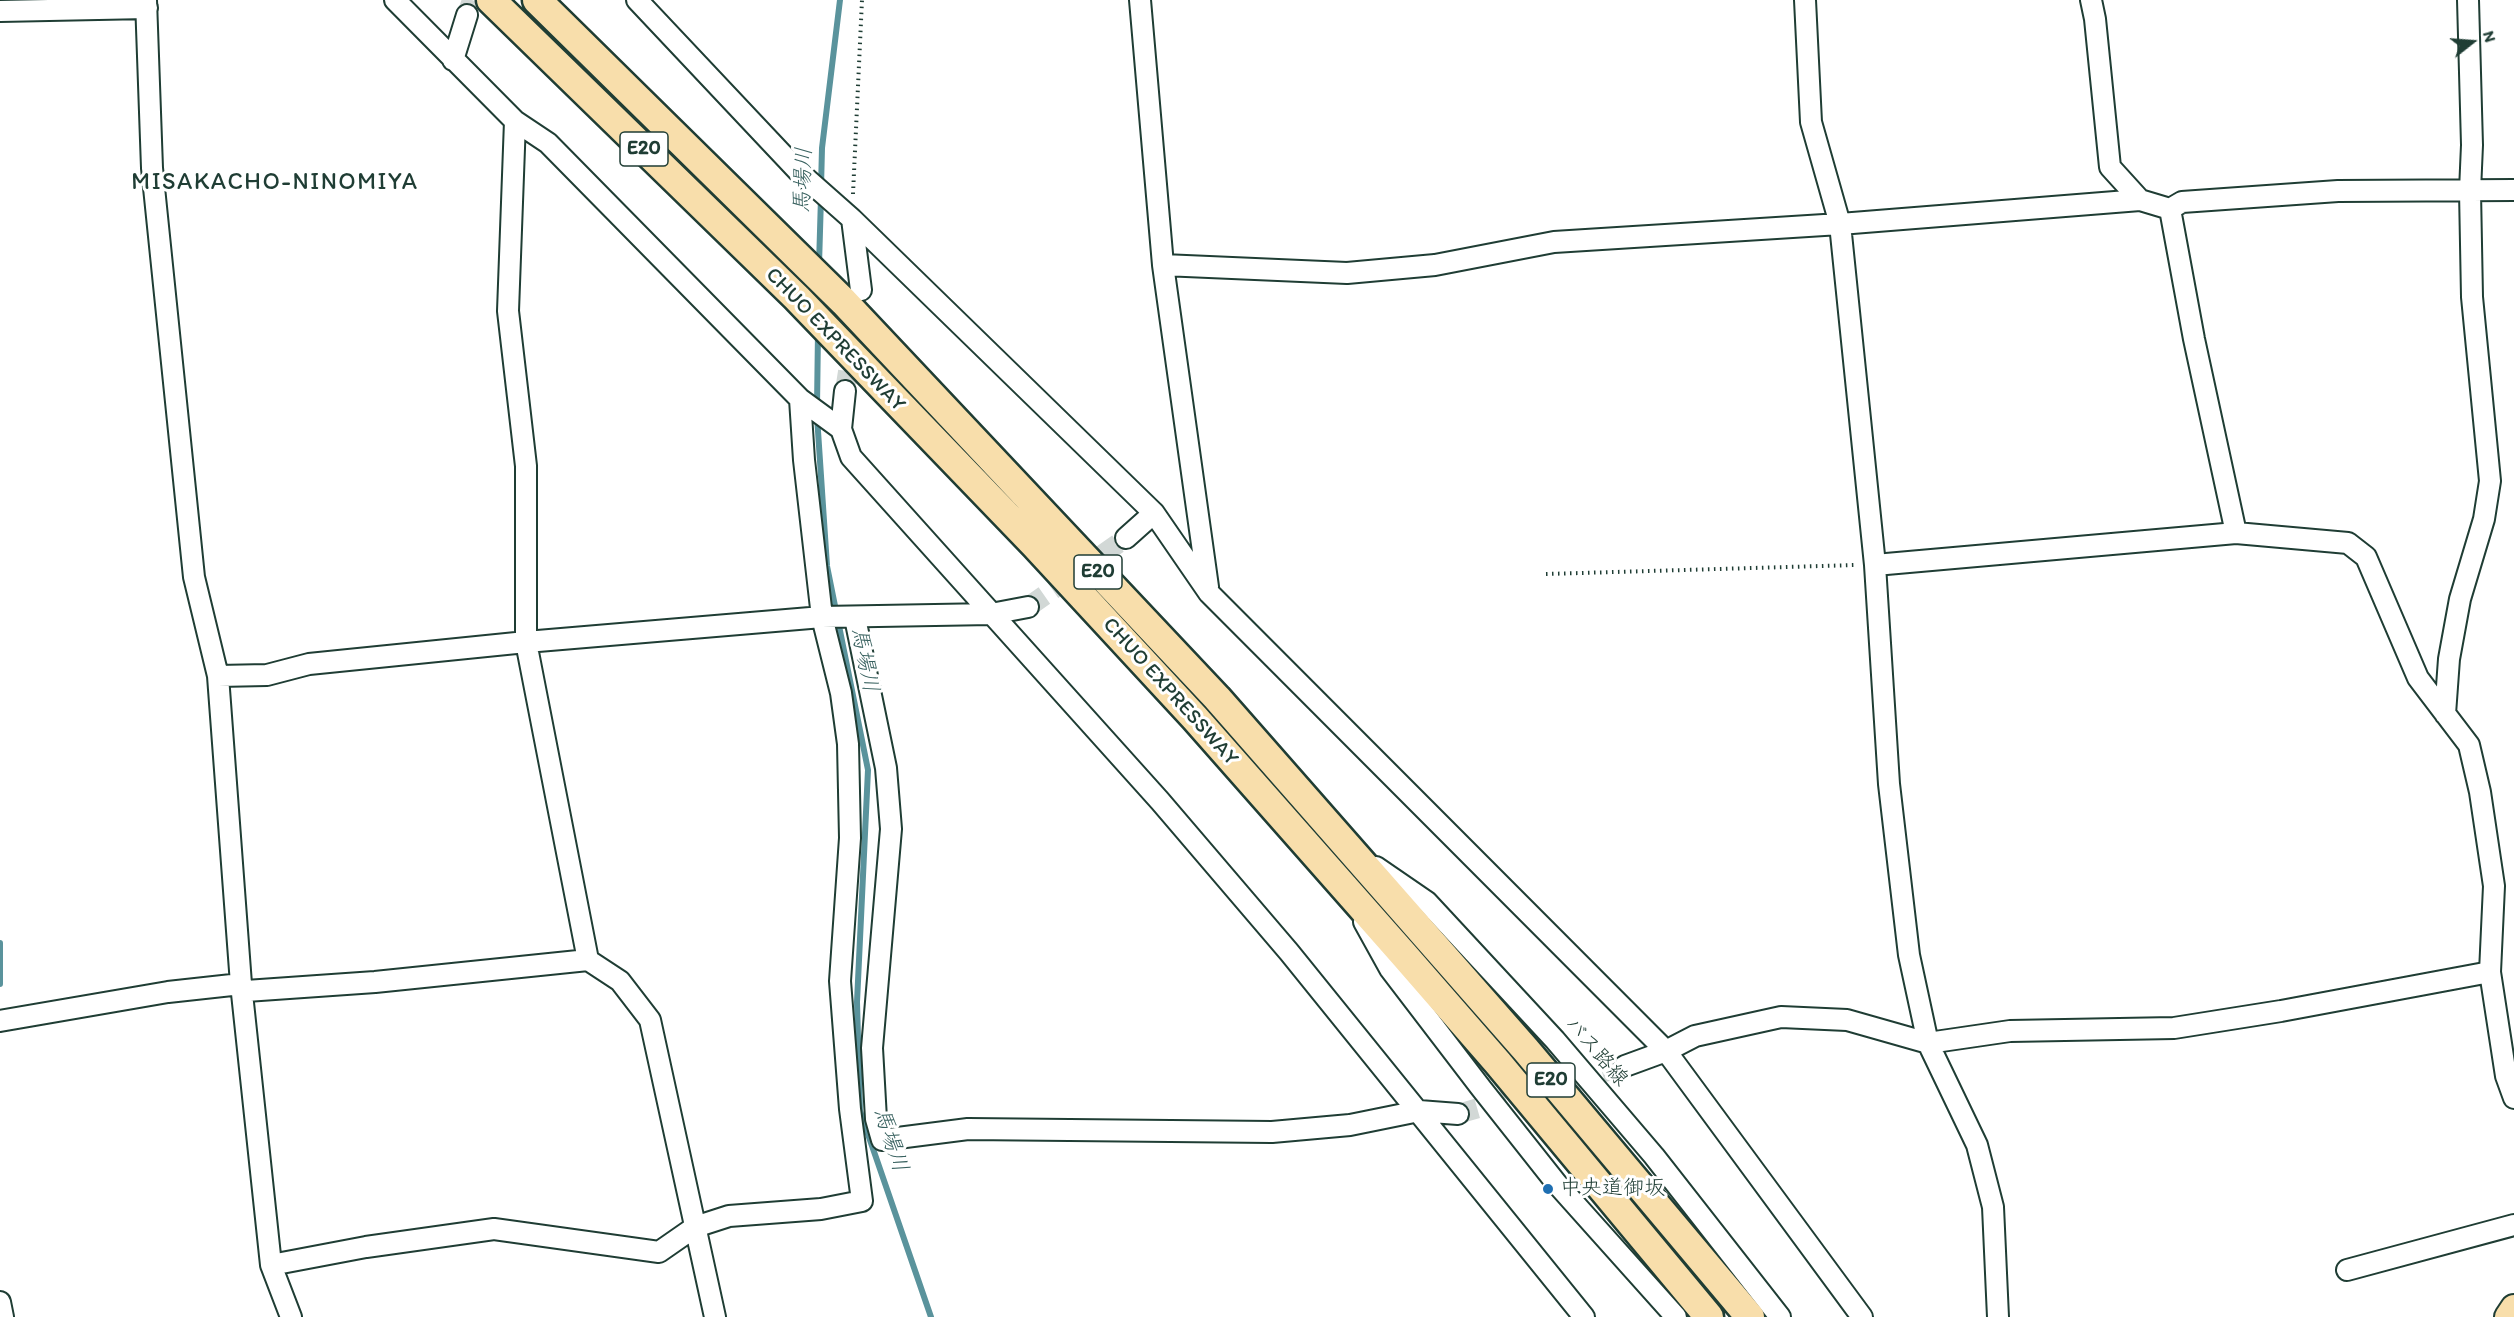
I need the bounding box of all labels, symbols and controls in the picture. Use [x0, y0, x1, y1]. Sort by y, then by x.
north arrow [2442, 12, 2502, 72]
text: N [2479, 29, 2500, 45]
road number: E20 [620, 132, 668, 166]
water label: 馬場川 [790, 147, 818, 213]
district label: MISAKACHO-NINOMIYA [132, 169, 418, 197]
street label: CHUO EXPRESSWAY [760, 263, 910, 417]
road number: E20 [1074, 555, 1122, 589]
street label: CHUO EXPRESSWAY [1097, 613, 1243, 771]
water label: 馬場川 [845, 625, 883, 695]
street label: バス路線 [1559, 1012, 1633, 1092]
road number: E20 [1527, 1063, 1575, 1097]
water label: 馬場川 [867, 1105, 913, 1175]
place label: 中央道御坂 [1560, 1176, 1665, 1202]
marker: 中央道御坂 [1541, 1182, 1555, 1196]

